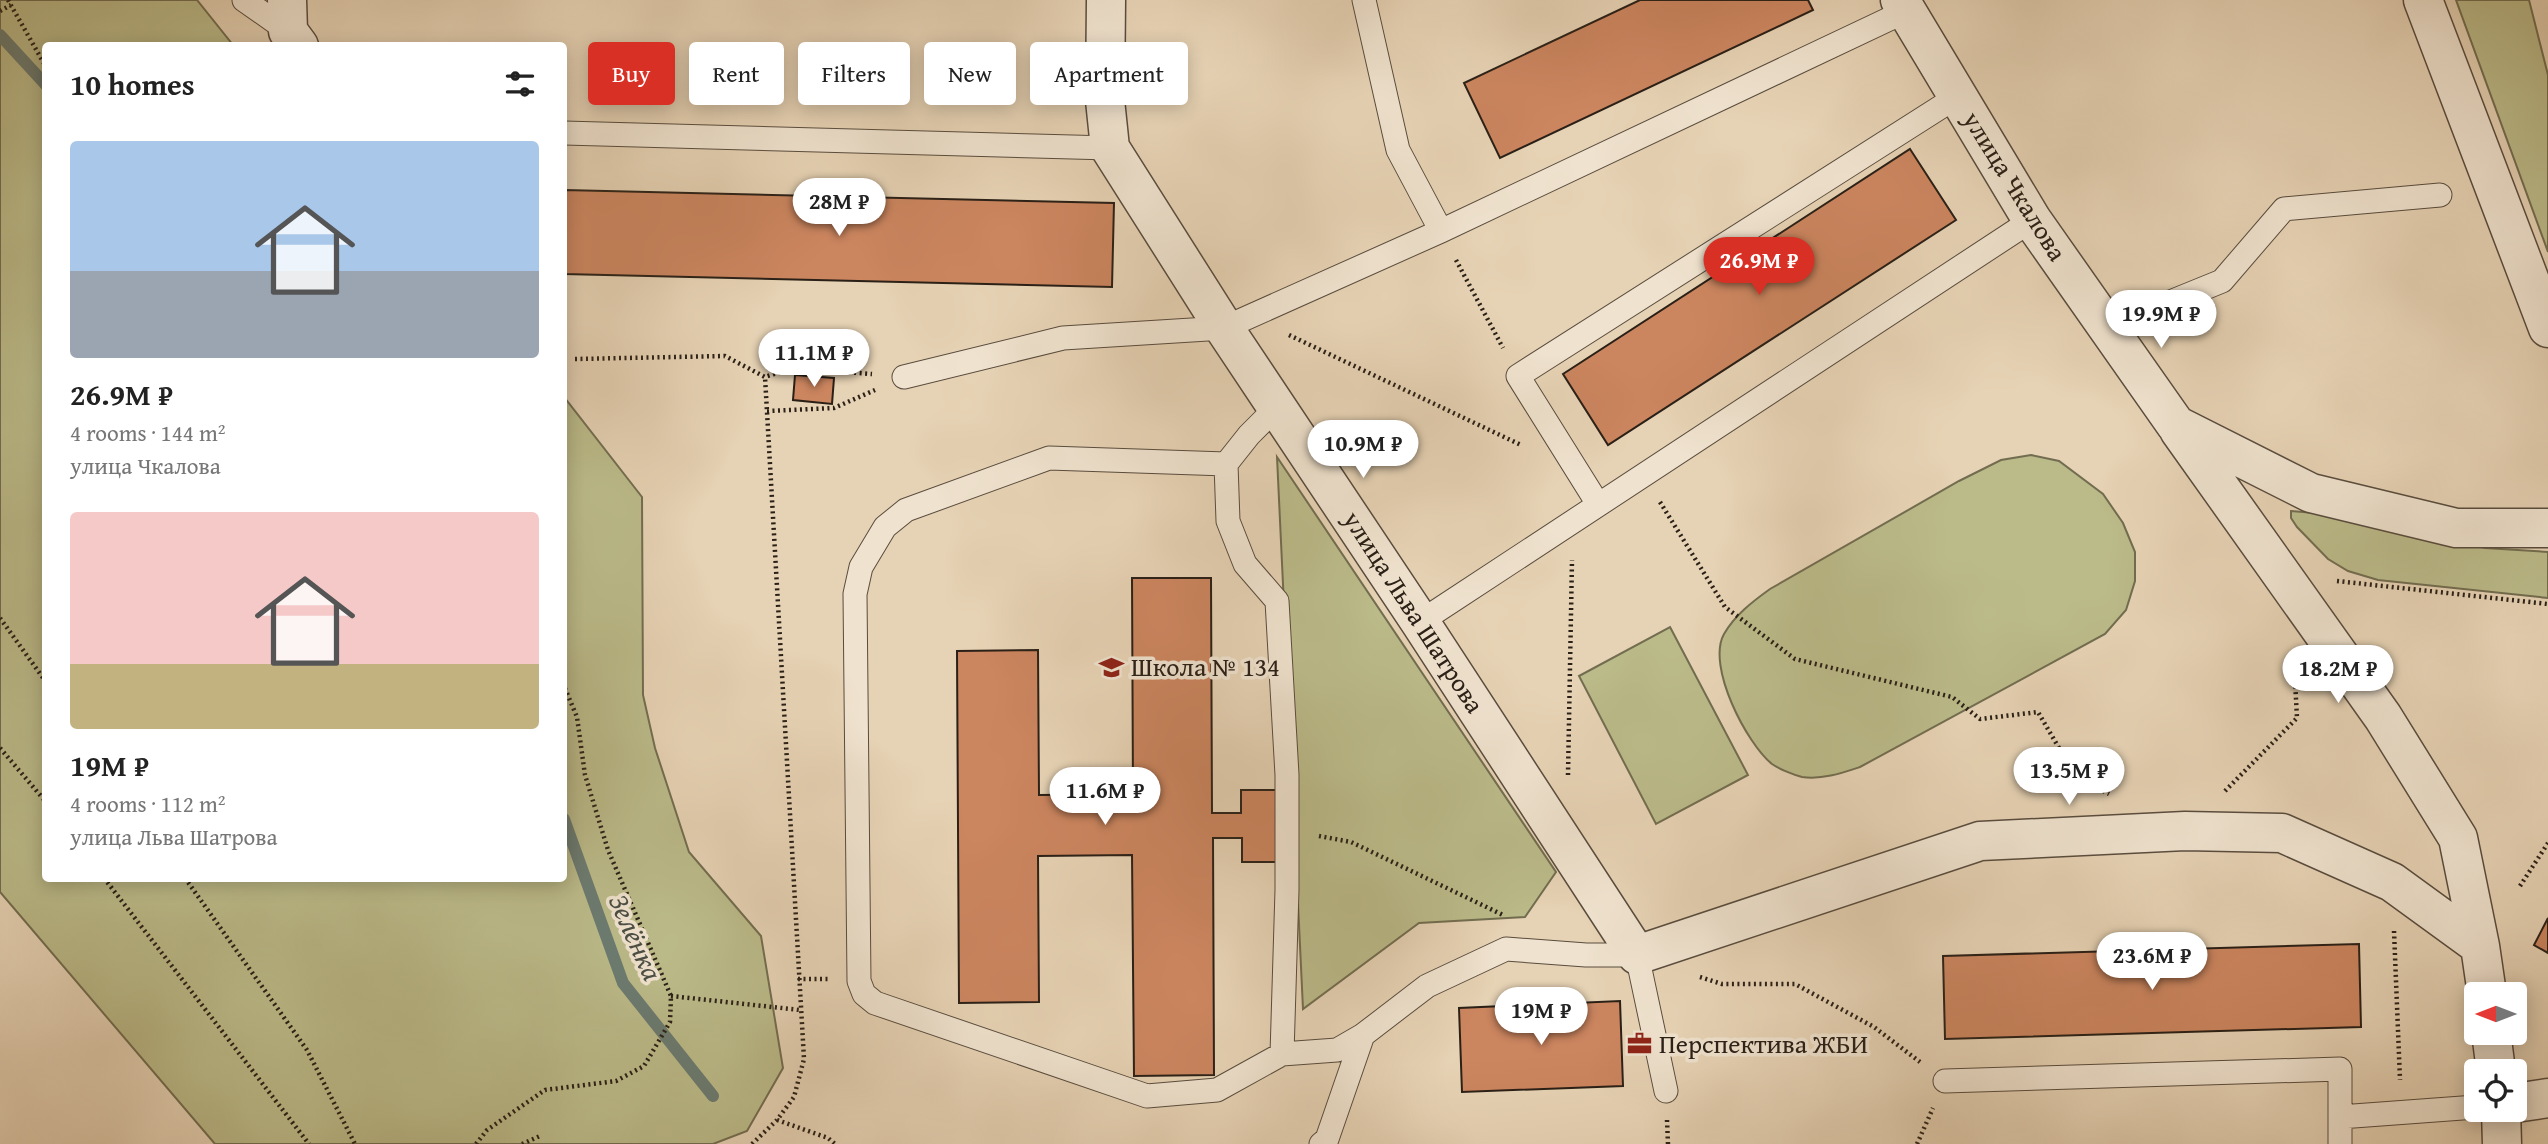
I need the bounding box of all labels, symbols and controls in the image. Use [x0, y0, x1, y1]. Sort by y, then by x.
chip: Buy [588, 42, 675, 105]
chip: Rent [689, 42, 784, 105]
chip: Filters [798, 42, 910, 105]
chip: New [924, 42, 1016, 105]
chip: Apartment [1030, 42, 1188, 105]
text: 10 homes [70, 62, 195, 106]
icon: filters [501, 65, 539, 103]
street label: улица Чкалова [1953, 102, 2077, 269]
pin: 28M ₽ [790, 178, 888, 238]
text: 28M ₽ [809, 184, 869, 217]
icon: home [242, 187, 368, 313]
pin: 26.9M ₽ [1694, 238, 1824, 297]
text: 26.9M ₽ [1719, 243, 1799, 276]
pin: 19.9M ₽ [2096, 290, 2226, 350]
text: 19.9M ₽ [2121, 296, 2201, 329]
pin: 11.1M ₽ [749, 330, 879, 389]
text: 11.1M ₽ [774, 335, 854, 368]
text: 26.9M ₽ [70, 372, 173, 416]
text: 4 rooms · 144 m² [70, 416, 225, 449]
pin: 10.9M ₽ [1298, 420, 1428, 480]
text: 10.9M ₽ [1323, 426, 1403, 459]
text: улица Чкалова [70, 449, 221, 482]
street label: улица Льва Шатрова [1334, 502, 1495, 721]
icon: home [242, 558, 368, 684]
pin: 18.2M ₽ [2273, 646, 2403, 705]
place label: Школа № 134 [1131, 647, 1280, 686]
text: 18.2M ₽ [2298, 651, 2378, 684]
school or university icon: Школа № 134 [1097, 653, 1125, 681]
text: 19M ₽ [70, 743, 149, 787]
pin: 13.5M ₽ [2004, 748, 2134, 807]
text: 13.5M ₽ [2029, 753, 2109, 786]
pin: 11.6M ₽ [1040, 768, 1170, 827]
text: 11.6M ₽ [1065, 773, 1145, 806]
text: 4 rooms · 112 m² [70, 787, 225, 820]
text: улица Льва Шатрова [70, 820, 277, 853]
water label: Зелёнка [599, 887, 674, 987]
pin: 23.6M ₽ [2087, 932, 2217, 992]
text: 23.6M ₽ [2112, 938, 2192, 971]
north arrow [2464, 982, 2527, 1045]
map controls [2464, 982, 2527, 1122]
pin: 19M ₽ [1492, 988, 1590, 1047]
text: 19M ₽ [1511, 993, 1571, 1026]
place label: Перспектива ЖБИ [1659, 1024, 1868, 1063]
office icon: Перспектива ЖБИ [1625, 1030, 1653, 1058]
button: locate [2464, 1059, 2527, 1122]

